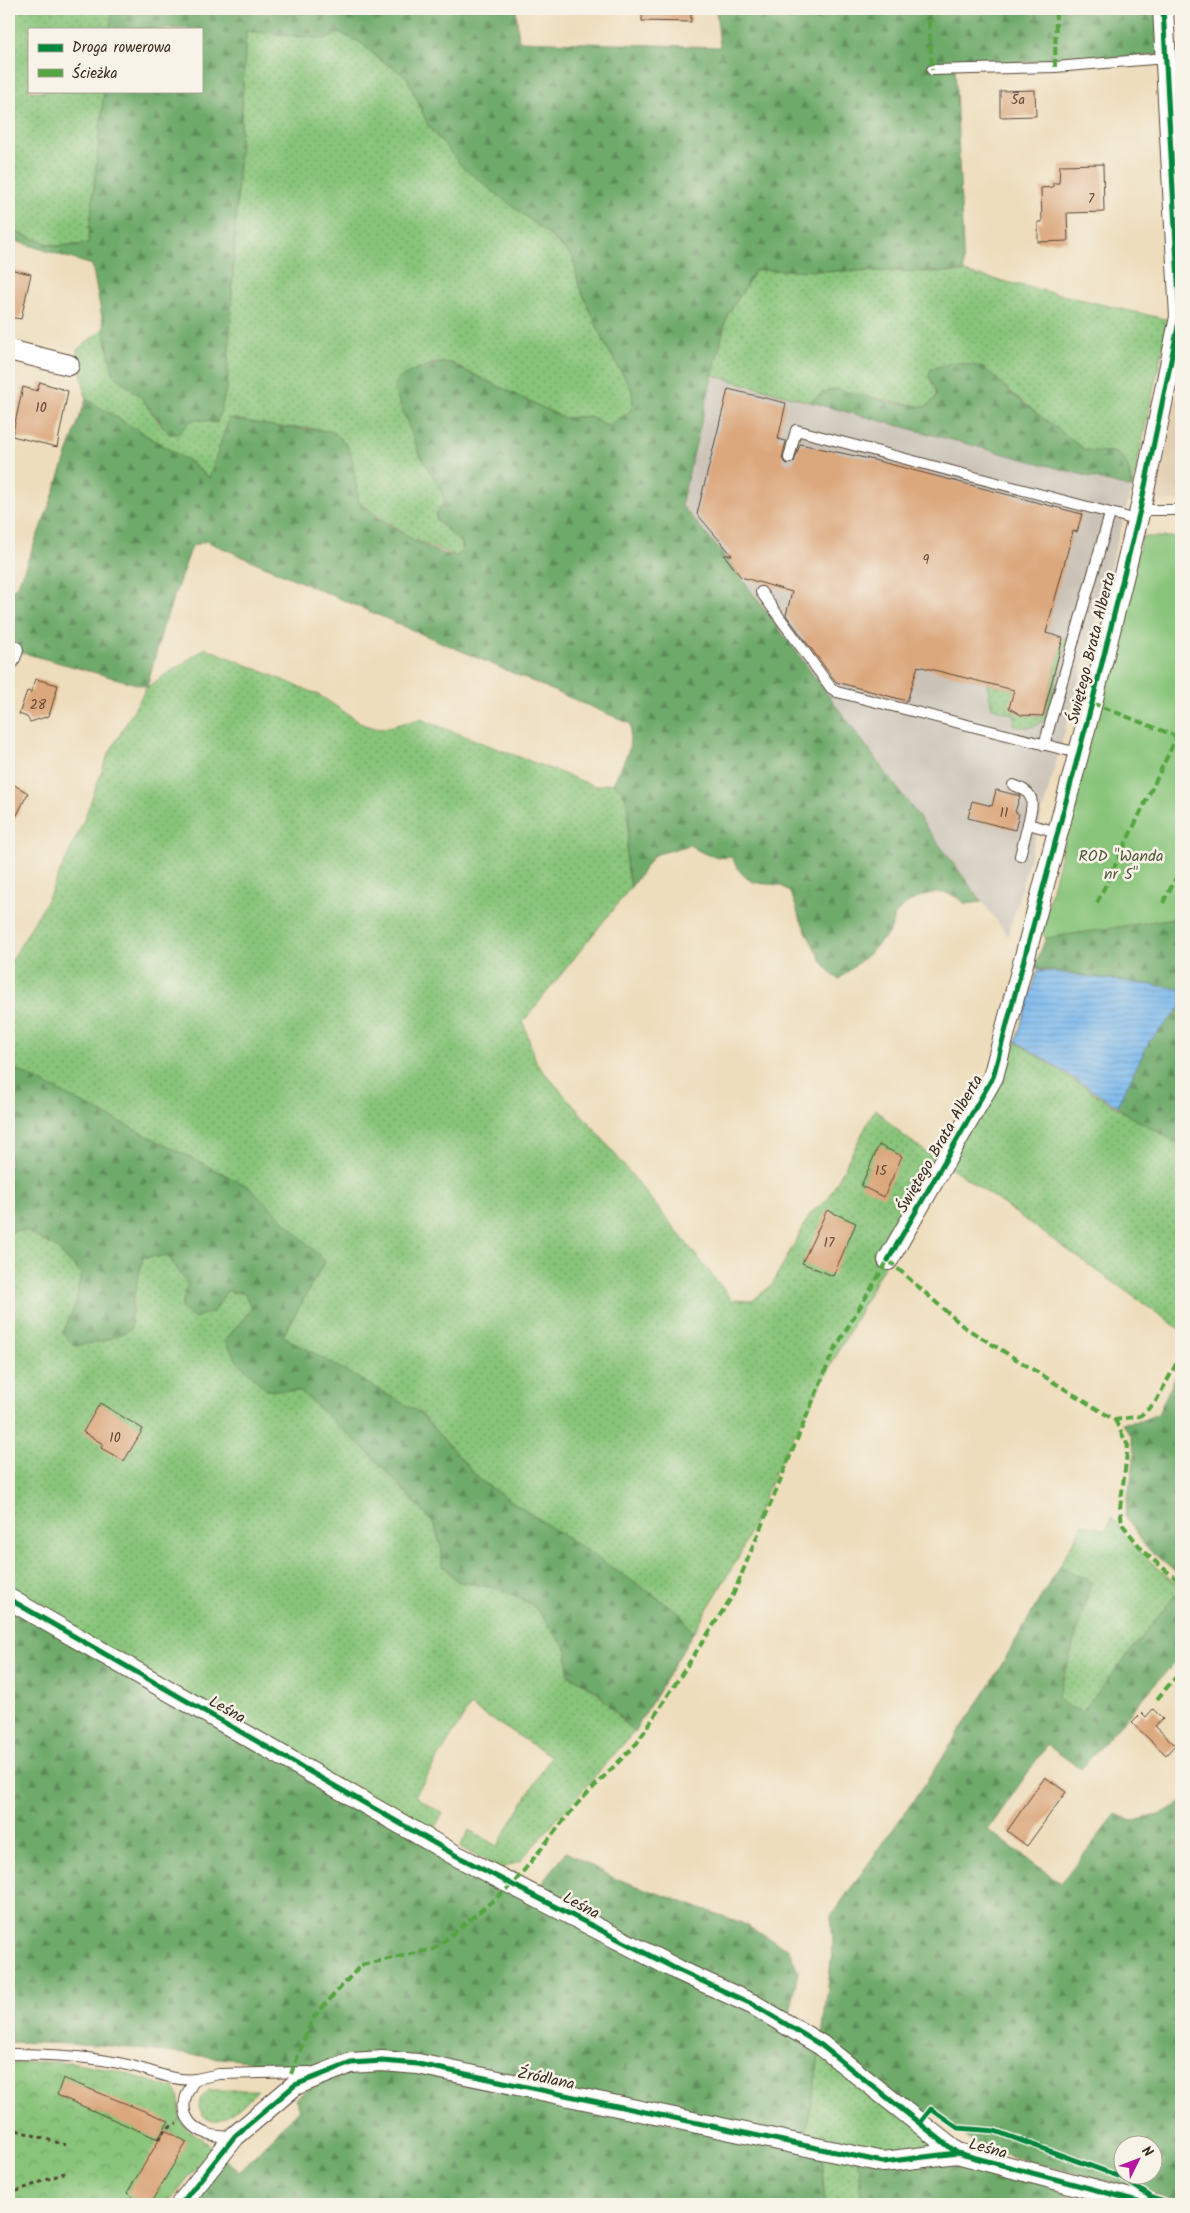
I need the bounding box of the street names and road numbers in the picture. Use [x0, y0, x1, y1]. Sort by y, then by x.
street label: Świętego Brata Alberta [1061, 569, 1123, 727]
street label: Świętego Brata Alberta [890, 1070, 990, 1218]
street label: Leśna [204, 1690, 250, 1730]
street label: Leśna [558, 1886, 604, 1926]
street label: Źródlana [515, 2061, 577, 2097]
street label: Leśna [966, 2132, 1010, 2166]

